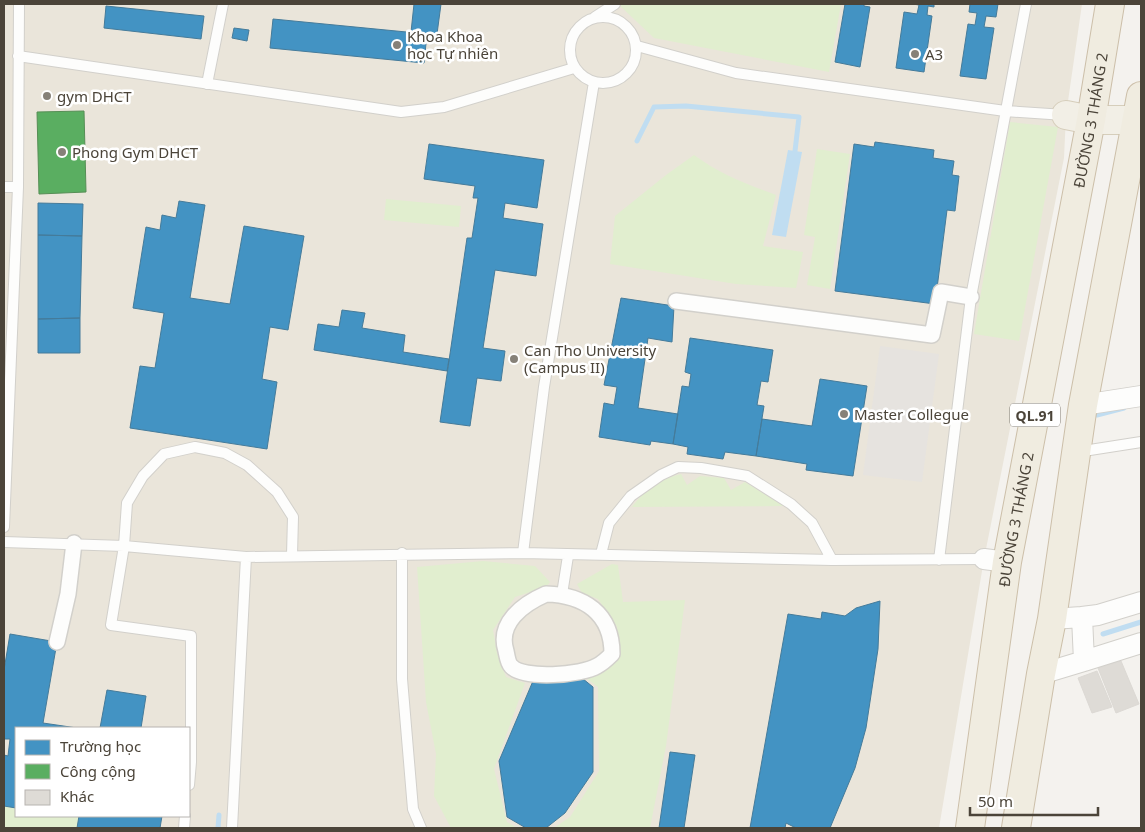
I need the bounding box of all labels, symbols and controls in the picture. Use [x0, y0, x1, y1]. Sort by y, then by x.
place label: Khoa Khoa học Tự nhiên [407, 26, 498, 63]
marker: Khoa Khoa học Tự nhiên [391, 39, 403, 51]
place label: A3 [925, 44, 943, 64]
marker: A3 [909, 48, 921, 60]
street label: ĐƯỜNG 3 THÁNG 2 [1068, 51, 1112, 190]
place label: gym DHCT [57, 86, 132, 106]
marker: gym DHCT [41, 90, 53, 102]
place label: Phong Gym DHCT [72, 142, 199, 162]
marker: Phong Gym DHCT [56, 146, 68, 158]
place label: Can Tho University (Campus II) [524, 340, 657, 377]
marker: Can Tho University (Campus II) [508, 353, 520, 365]
place label: Master Collegue [854, 404, 969, 424]
road number: QL.91 [1010, 404, 1060, 426]
marker: Master Collegue [838, 408, 850, 420]
street label: ĐƯỜNG 3 THÁNG 2 [994, 450, 1038, 588]
legend [15, 727, 190, 817]
text: Trường học [60, 736, 141, 756]
text: Công cộng [60, 761, 136, 781]
scale bar [970, 784, 1098, 816]
text: Khác [60, 786, 94, 806]
text: 50 m [978, 791, 1013, 811]

